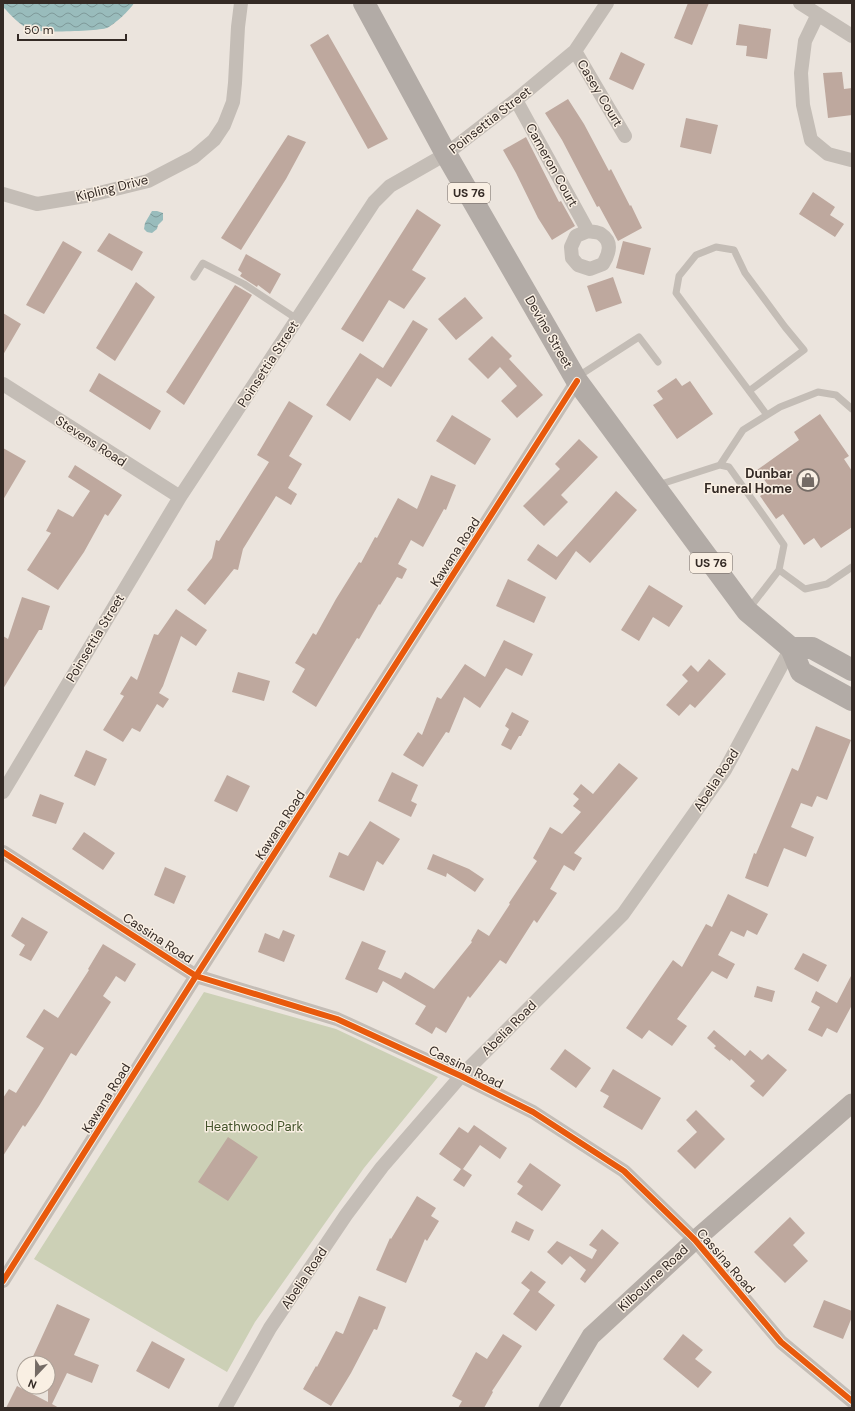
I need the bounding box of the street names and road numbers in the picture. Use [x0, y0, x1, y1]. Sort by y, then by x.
street label: Casey Court [573, 56, 627, 130]
street label: Poinsettia Street [445, 83, 535, 157]
street label: Cameron Court [522, 120, 582, 210]
street label: Kipling Drive [74, 171, 150, 205]
road number: US 76 [448, 183, 490, 203]
street label: Devine Street [521, 293, 577, 371]
street label: Poinsettia Street [234, 318, 302, 410]
street label: Stevens Road [52, 412, 130, 470]
street label: Kawana Road [426, 514, 484, 590]
road number: US 76 [690, 553, 732, 573]
street label: Poinsettia Street [62, 591, 128, 685]
street label: Abelia Road [690, 746, 742, 814]
street label: Kawana Road [251, 787, 309, 863]
street label: Cassina Road [119, 909, 197, 967]
street label: Abelia Road [478, 997, 540, 1059]
street label: Cassina Road [426, 1042, 506, 1092]
street label: Kawana Road [78, 1060, 134, 1136]
street label: Cassina Road [693, 1225, 759, 1297]
street label: Kilbourne Road [614, 1241, 692, 1315]
street label: Abelia Road [277, 1244, 331, 1312]

